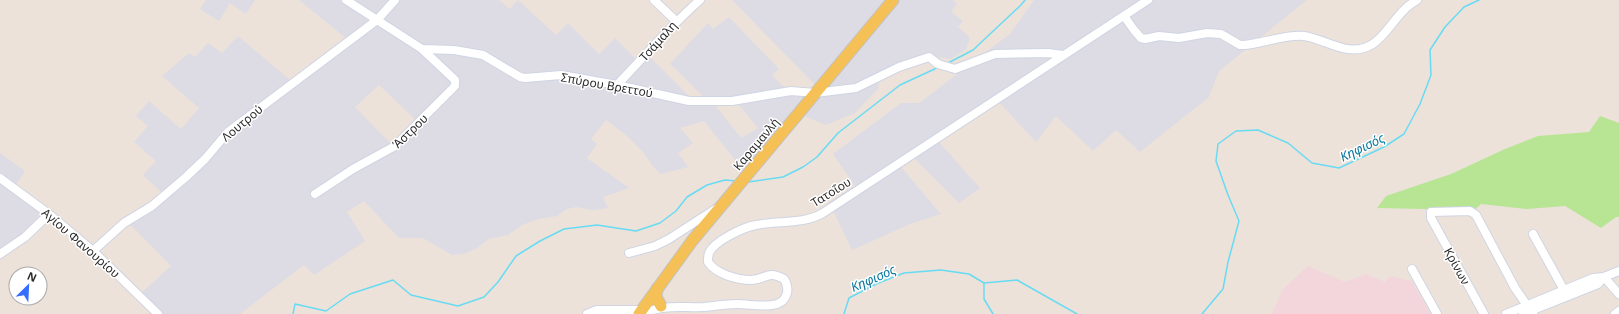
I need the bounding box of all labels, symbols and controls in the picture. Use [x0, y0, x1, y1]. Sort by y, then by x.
street label: Τσάμαλη [635, 17, 681, 65]
street label: Σπύρου Βρεττού [560, 69, 654, 101]
street label: Λουτρού [218, 101, 266, 145]
street label: Άστρου [388, 110, 432, 152]
street label: Καραμανλή [729, 114, 783, 174]
water label: Κηφισός [1337, 128, 1387, 166]
street label: Τατοΐου [808, 173, 854, 211]
street label: Αγίου Φανουρίου [38, 204, 124, 282]
street label: Κρίνων [1440, 244, 1474, 288]
water label: Κηφισός [847, 260, 899, 296]
north arrow [8, 266, 48, 306]
text: N [25, 268, 39, 285]

